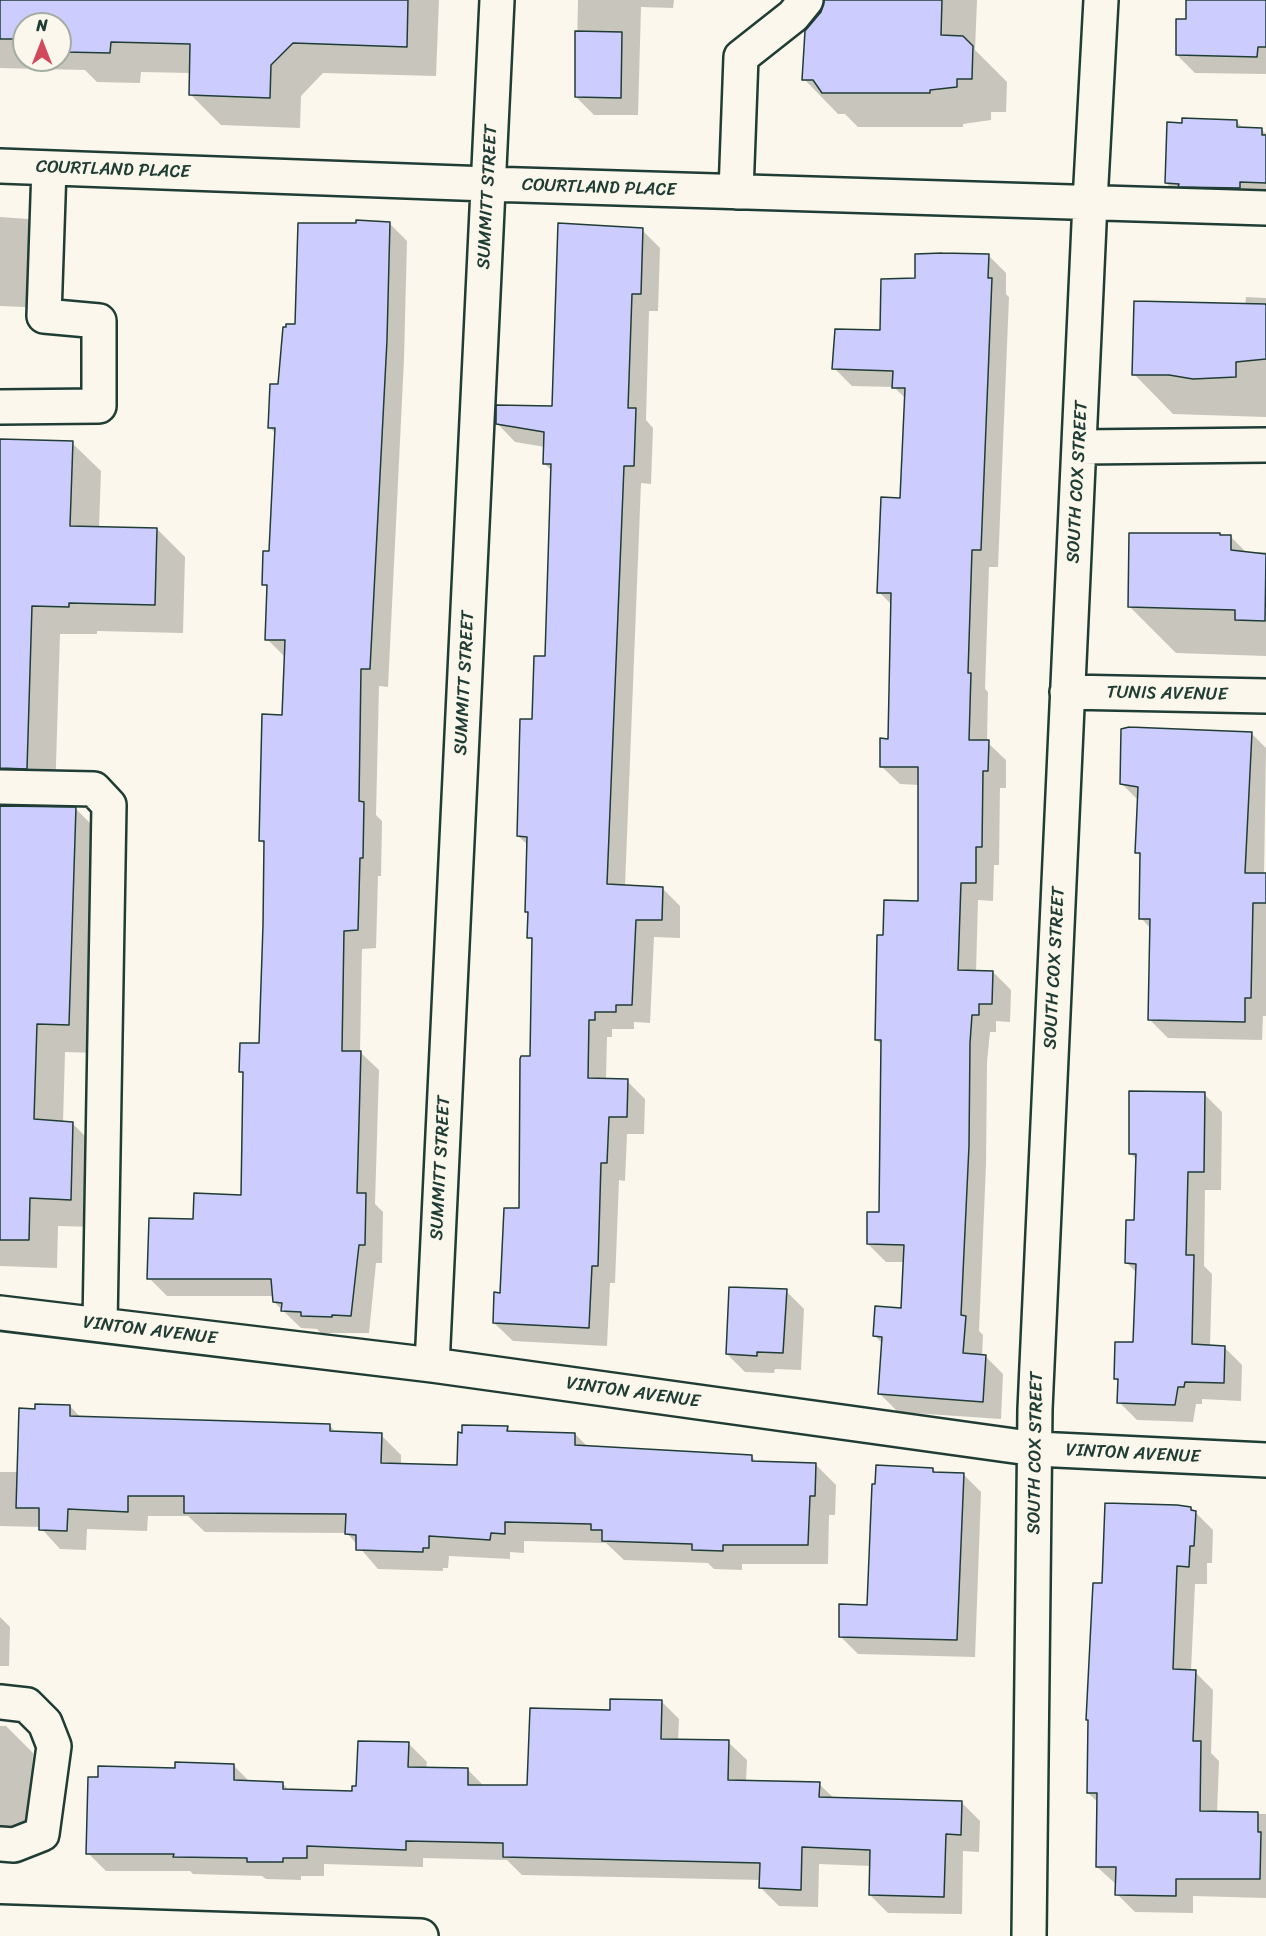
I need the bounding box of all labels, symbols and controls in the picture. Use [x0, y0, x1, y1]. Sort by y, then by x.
text: N [36, 11, 48, 40]
north arrow [12, 12, 72, 72]
street label: SUMMITT STREET [473, 124, 503, 270]
street label: COURTLAND PLACE [35, 157, 191, 183]
street label: COURTLAND PLACE [521, 175, 677, 201]
street label: SOUTH COX STREET [1063, 400, 1093, 564]
street label: SUMMITT STREET [450, 610, 480, 756]
street label: TUNIS AVENUE [1106, 682, 1228, 706]
street label: SOUTH COX STREET [1040, 886, 1070, 1050]
street label: SUMMITT STREET [426, 1095, 456, 1241]
street label: VINTON AVENUE [82, 1312, 218, 1350]
street label: SOUTH COX STREET [1024, 1371, 1048, 1535]
street label: VINTON AVENUE [565, 1373, 701, 1413]
street label: VINTON AVENUE [1065, 1440, 1201, 1468]

